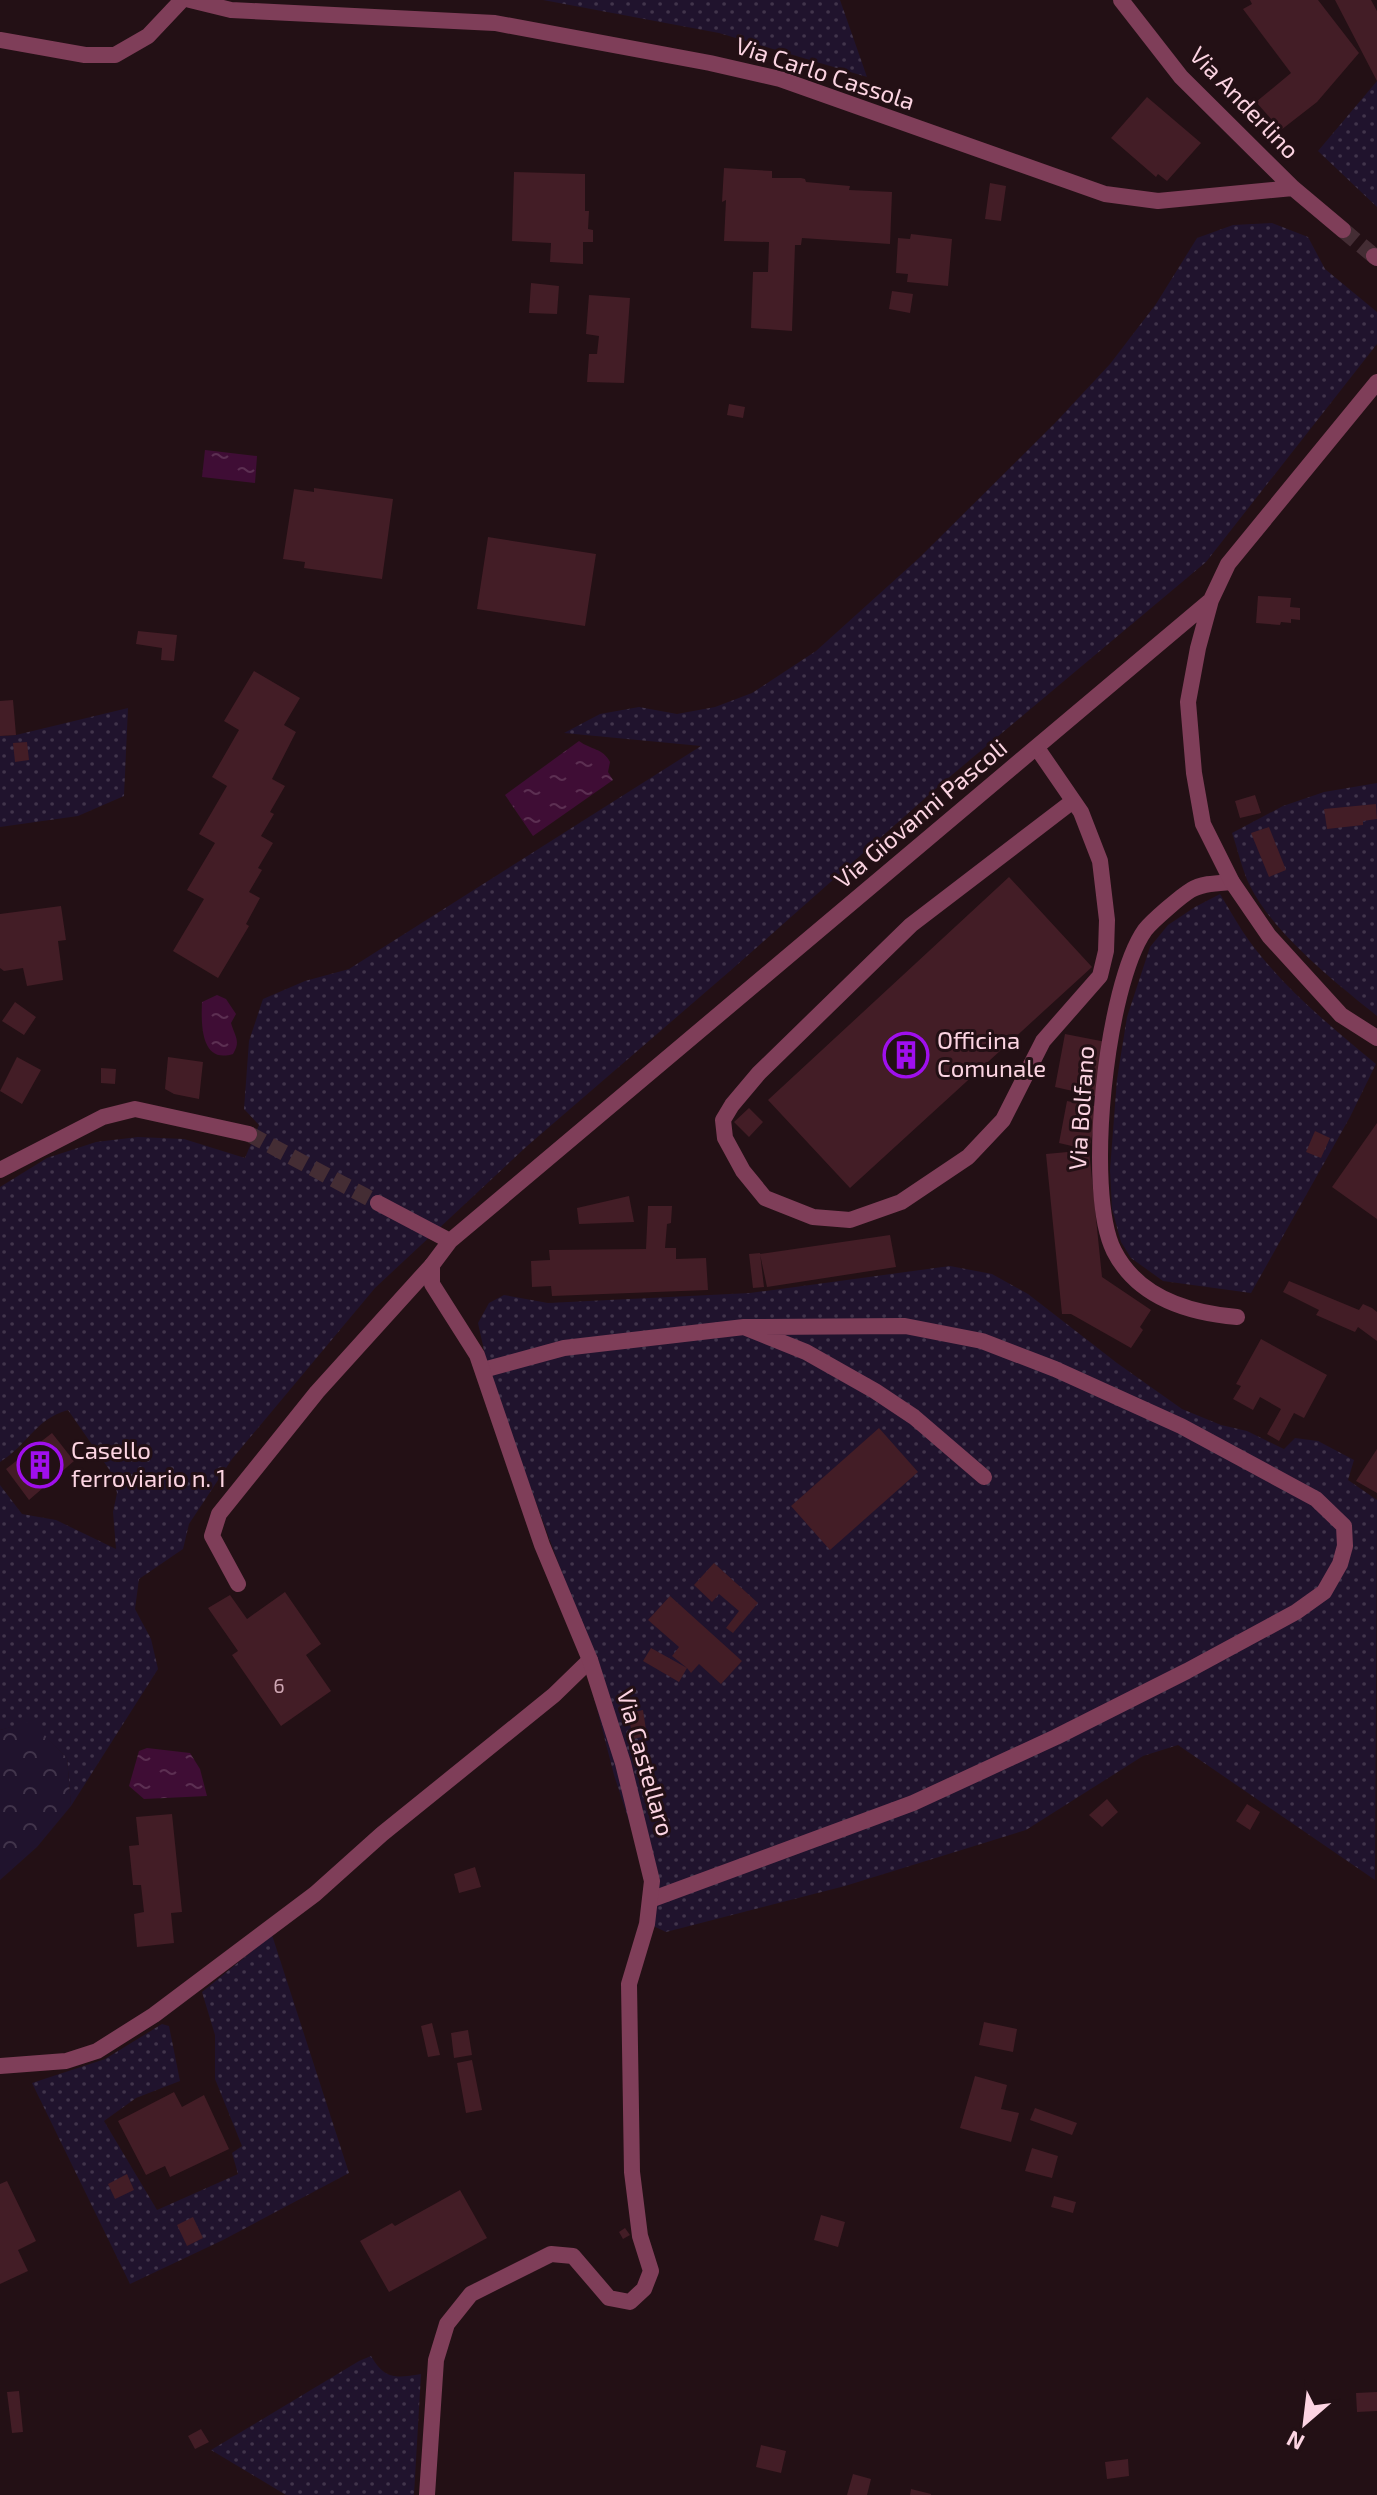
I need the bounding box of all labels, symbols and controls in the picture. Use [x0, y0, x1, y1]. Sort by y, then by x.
street label: Via Carlo Cassola [732, 30, 919, 115]
street label: Via Anderlino [1185, 40, 1306, 164]
street label: Via Giovanni Pascoli [828, 732, 1012, 893]
place label: Officina Comunale [937, 1025, 1046, 1082]
building icon: Officina Comunale [882, 1031, 930, 1079]
street label: Via Bolfano [1062, 1045, 1099, 1171]
place label: Casello ferroviario n. 1 [71, 1435, 226, 1492]
building icon: Casello ferroviario n. 1 [16, 1441, 64, 1489]
house number: 6 [273, 1673, 285, 1697]
street label: Via Castellaro [612, 1686, 681, 1839]
north arrow [1265, 2383, 1345, 2463]
text: N [1282, 2426, 1308, 2457]

